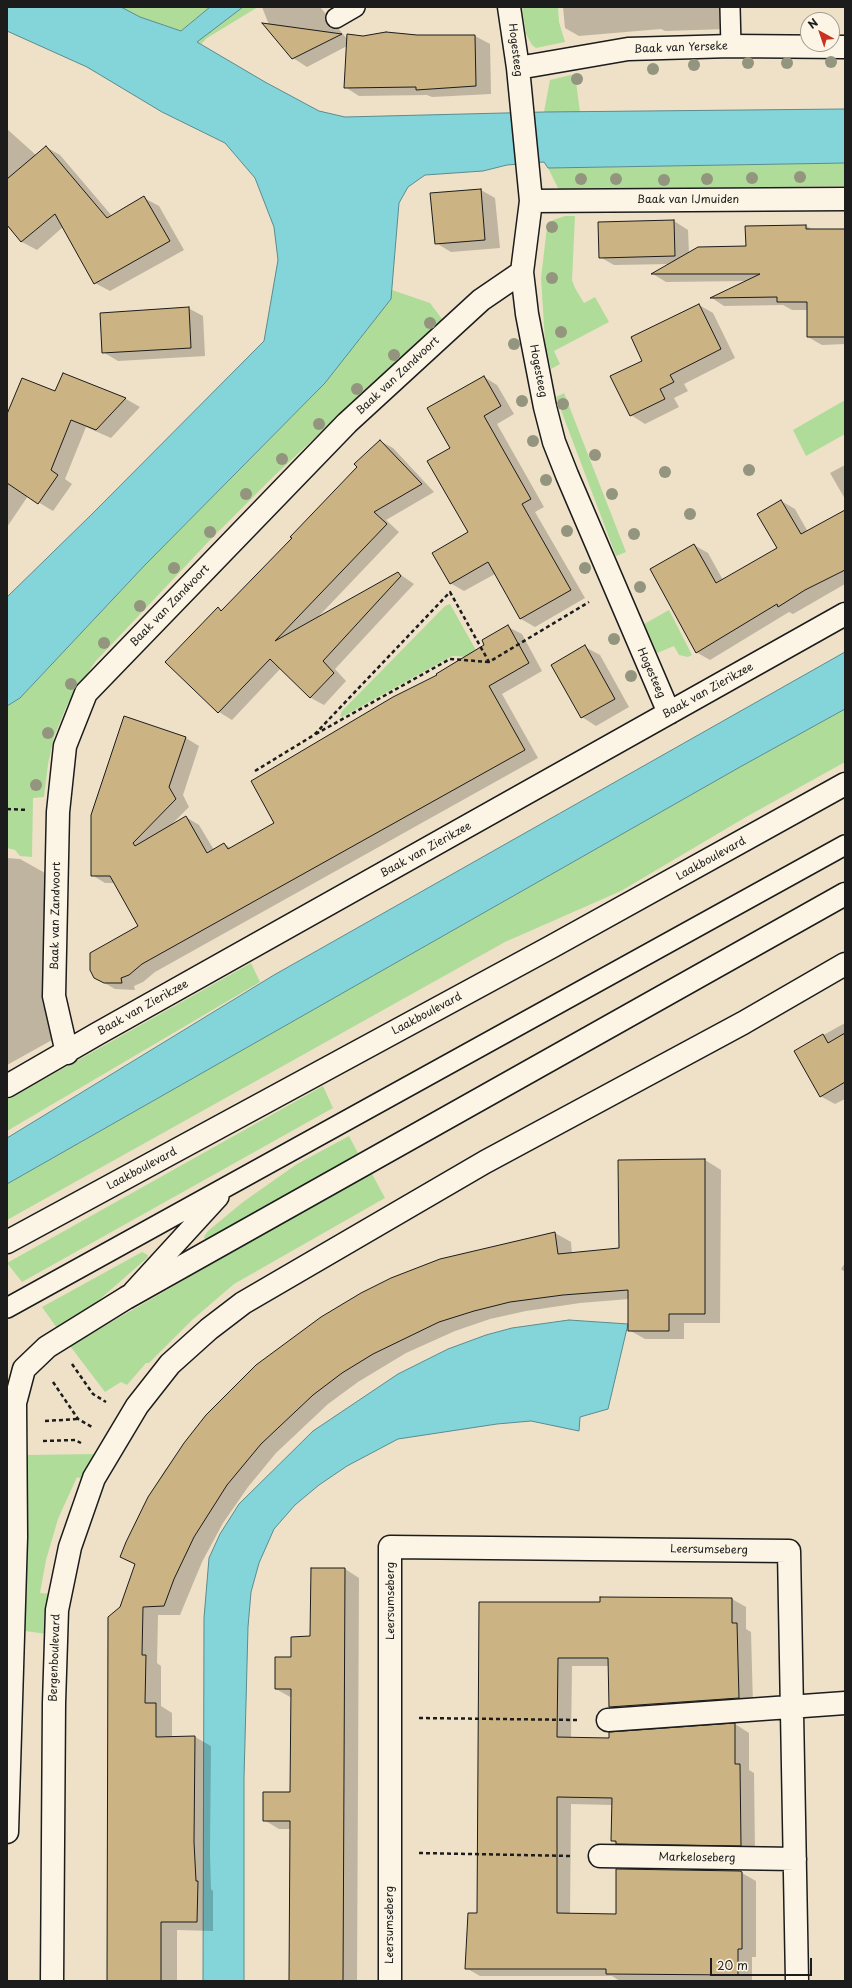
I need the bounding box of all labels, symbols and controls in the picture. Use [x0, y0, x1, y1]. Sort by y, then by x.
north arrow [800, 12, 840, 52]
text: N [804, 14, 821, 33]
street label: Hogesteeg [505, 23, 525, 77]
street label: Baak van Yerseke [634, 40, 728, 56]
street label: Baak van IJmuiden [637, 193, 739, 207]
street label: Baak van Zandvoort [354, 334, 442, 418]
street label: Hogesteeg [526, 343, 550, 399]
street label: Baak van Zandvoort [128, 562, 212, 650]
street label: Hogesteeg [634, 646, 668, 700]
street label: Baak van Zierikzee [660, 660, 756, 722]
street label: Baak van Zierikzee [378, 819, 474, 881]
street label: Laakboulevard [674, 834, 748, 884]
street label: Baak van Zandvoort [48, 862, 64, 970]
street label: Baak van Zierikzee [95, 977, 191, 1039]
street label: Laakboulevard [390, 990, 464, 1038]
street label: Laakboulevard [105, 1145, 179, 1193]
street label: Leersumseberg [670, 1543, 748, 1557]
street label: Leersumseberg [384, 1562, 398, 1640]
street label: Bergenboulevard [47, 1614, 63, 1702]
street label: Markeloseberg [658, 1851, 736, 1865]
street label: Leersumseberg [383, 1886, 397, 1964]
scale bar [712, 1950, 814, 1976]
text: 20 m [717, 1956, 748, 1974]

